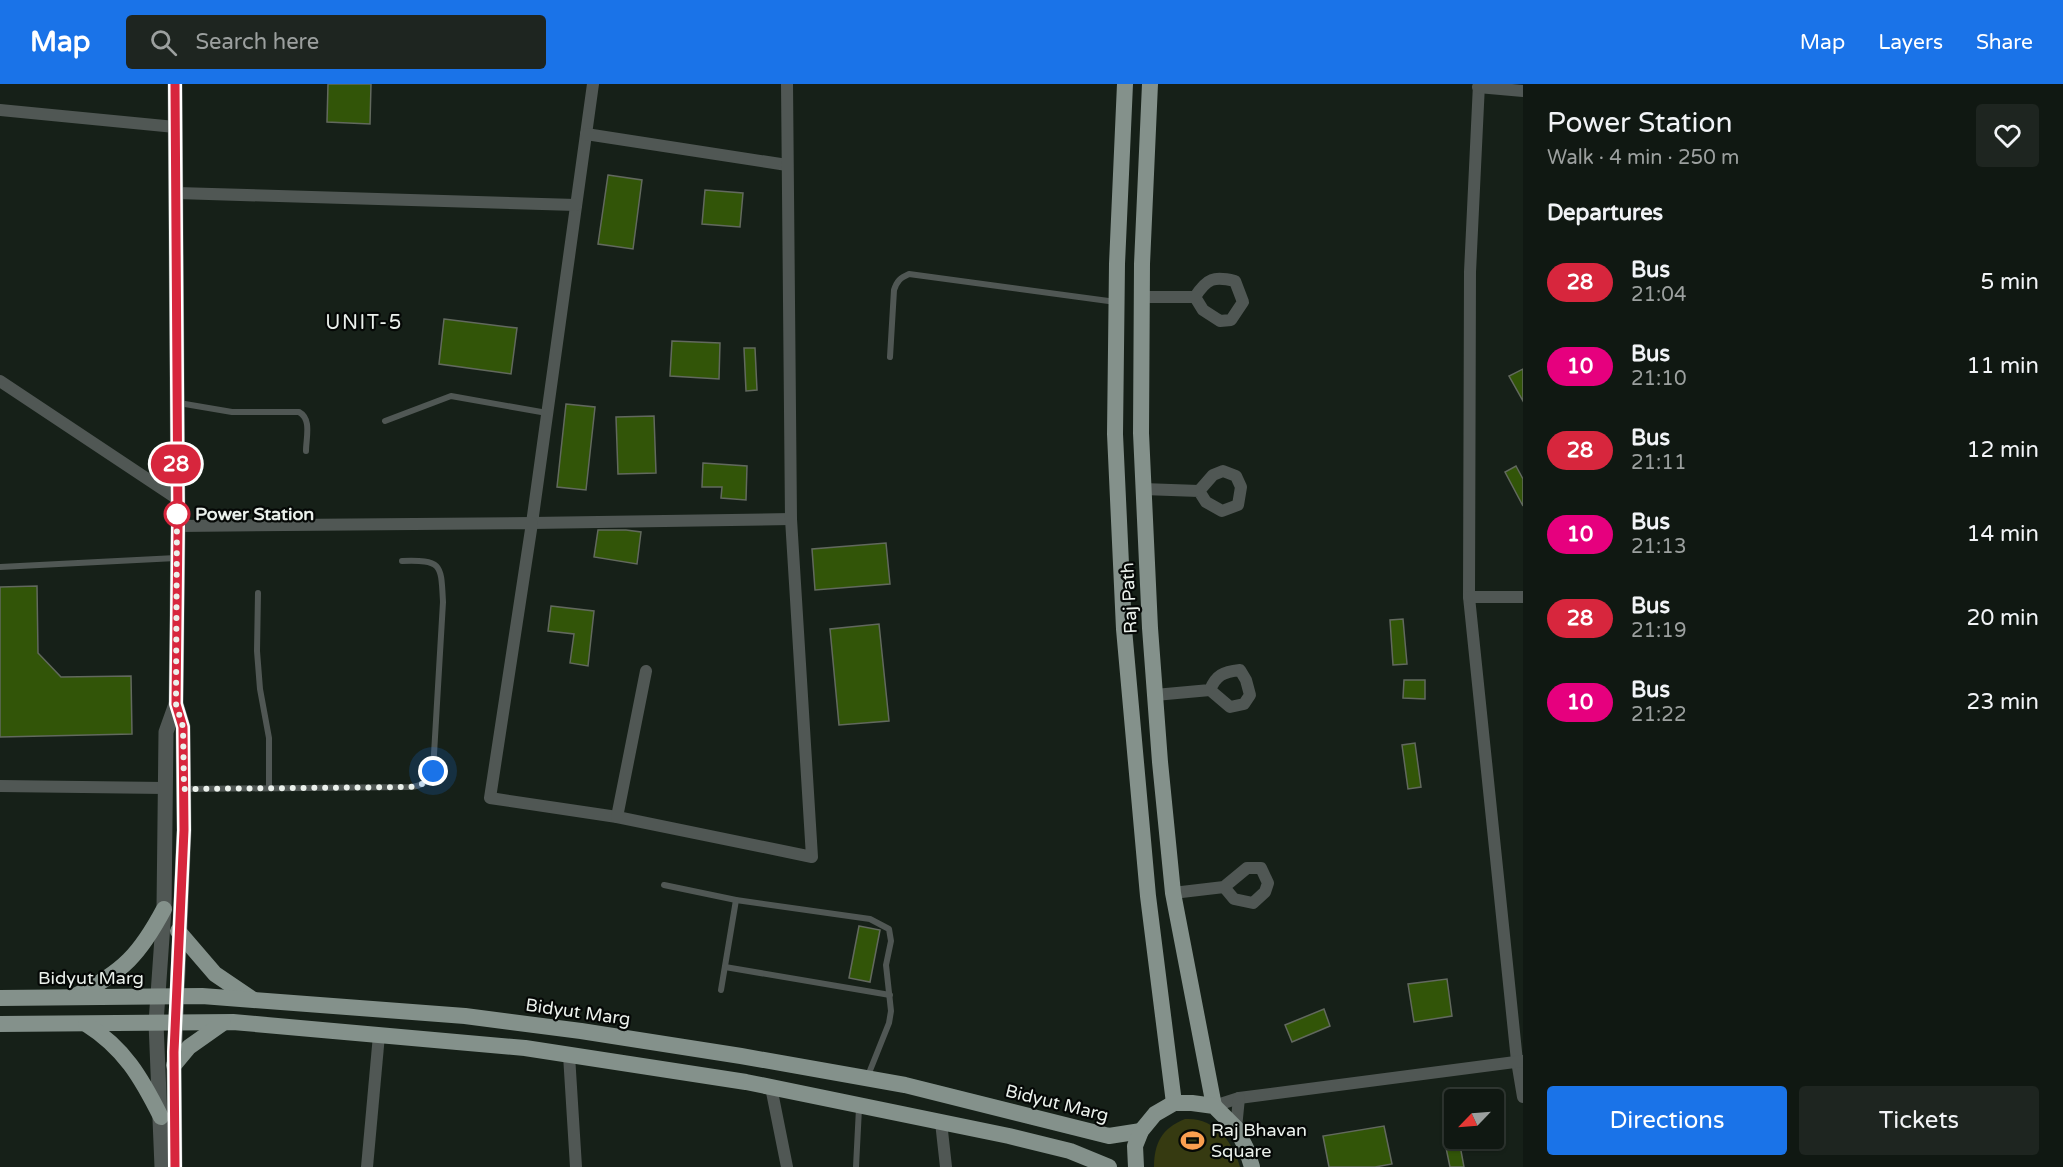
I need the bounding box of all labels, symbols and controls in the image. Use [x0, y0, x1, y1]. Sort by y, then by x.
search box [126, 15, 546, 69]
text: Map [30, 25, 90, 59]
icon: search [147, 26, 180, 59]
text: Search here [195, 29, 319, 55]
text: Map [1800, 30, 1845, 55]
text: Layers [1878, 30, 1943, 55]
text: Share [1976, 30, 2033, 55]
button: heart [1976, 104, 2039, 167]
text: Power Station [1547, 106, 1733, 140]
text: Walk · 4 min · 250 m [1547, 146, 1739, 170]
text: Departures [1547, 200, 1663, 226]
text: Bus [1631, 257, 1670, 283]
text: 5 min [1980, 269, 2039, 295]
text: 28 [1567, 270, 1593, 295]
text: 21:04 [1631, 283, 1686, 307]
district label: UNIT-5 [325, 311, 403, 335]
text: Bus [1631, 341, 1670, 367]
text: 11 min [1967, 353, 2039, 379]
text: 10 [1567, 354, 1593, 379]
text: 21:10 [1631, 367, 1686, 391]
text: Bus [1631, 425, 1670, 451]
text: 12 min [1967, 437, 2039, 463]
text: 28 [1567, 438, 1593, 463]
line badge: 28 [149, 444, 203, 484]
text: 21:11 [1631, 451, 1686, 475]
text: 28 [163, 452, 189, 477]
marker: Power Station [164, 501, 190, 527]
place label: Power Station [195, 503, 314, 525]
text: Bus [1631, 509, 1670, 535]
text: 14 min [1967, 521, 2039, 547]
text: 10 [1567, 522, 1593, 547]
text: 21:13 [1631, 535, 1686, 559]
street label: Raj Path [1116, 562, 1142, 634]
text: Bus [1631, 593, 1670, 619]
text: 20 min [1967, 605, 2039, 631]
text: 28 [1567, 606, 1593, 631]
text: 21:19 [1631, 619, 1686, 643]
text: Bus [1631, 677, 1670, 703]
text: 23 min [1967, 689, 2039, 715]
text: 10 [1567, 690, 1593, 715]
text: 21:22 [1631, 703, 1686, 727]
your location [418, 756, 448, 786]
street label: Bidyut Marg [38, 967, 144, 989]
street label: Bidyut Marg [524, 994, 632, 1030]
street label: Bidyut Marg [1003, 1080, 1111, 1126]
button: Directions [1547, 1086, 1787, 1155]
button: Tickets [1799, 1086, 2039, 1155]
north arrow [1444, 1089, 1504, 1149]
map controls [1444, 1089, 1504, 1149]
place label: Raj Bhavan Square [1211, 1119, 1307, 1162]
sports icon: Raj Bhavan Square [1180, 1127, 1206, 1153]

